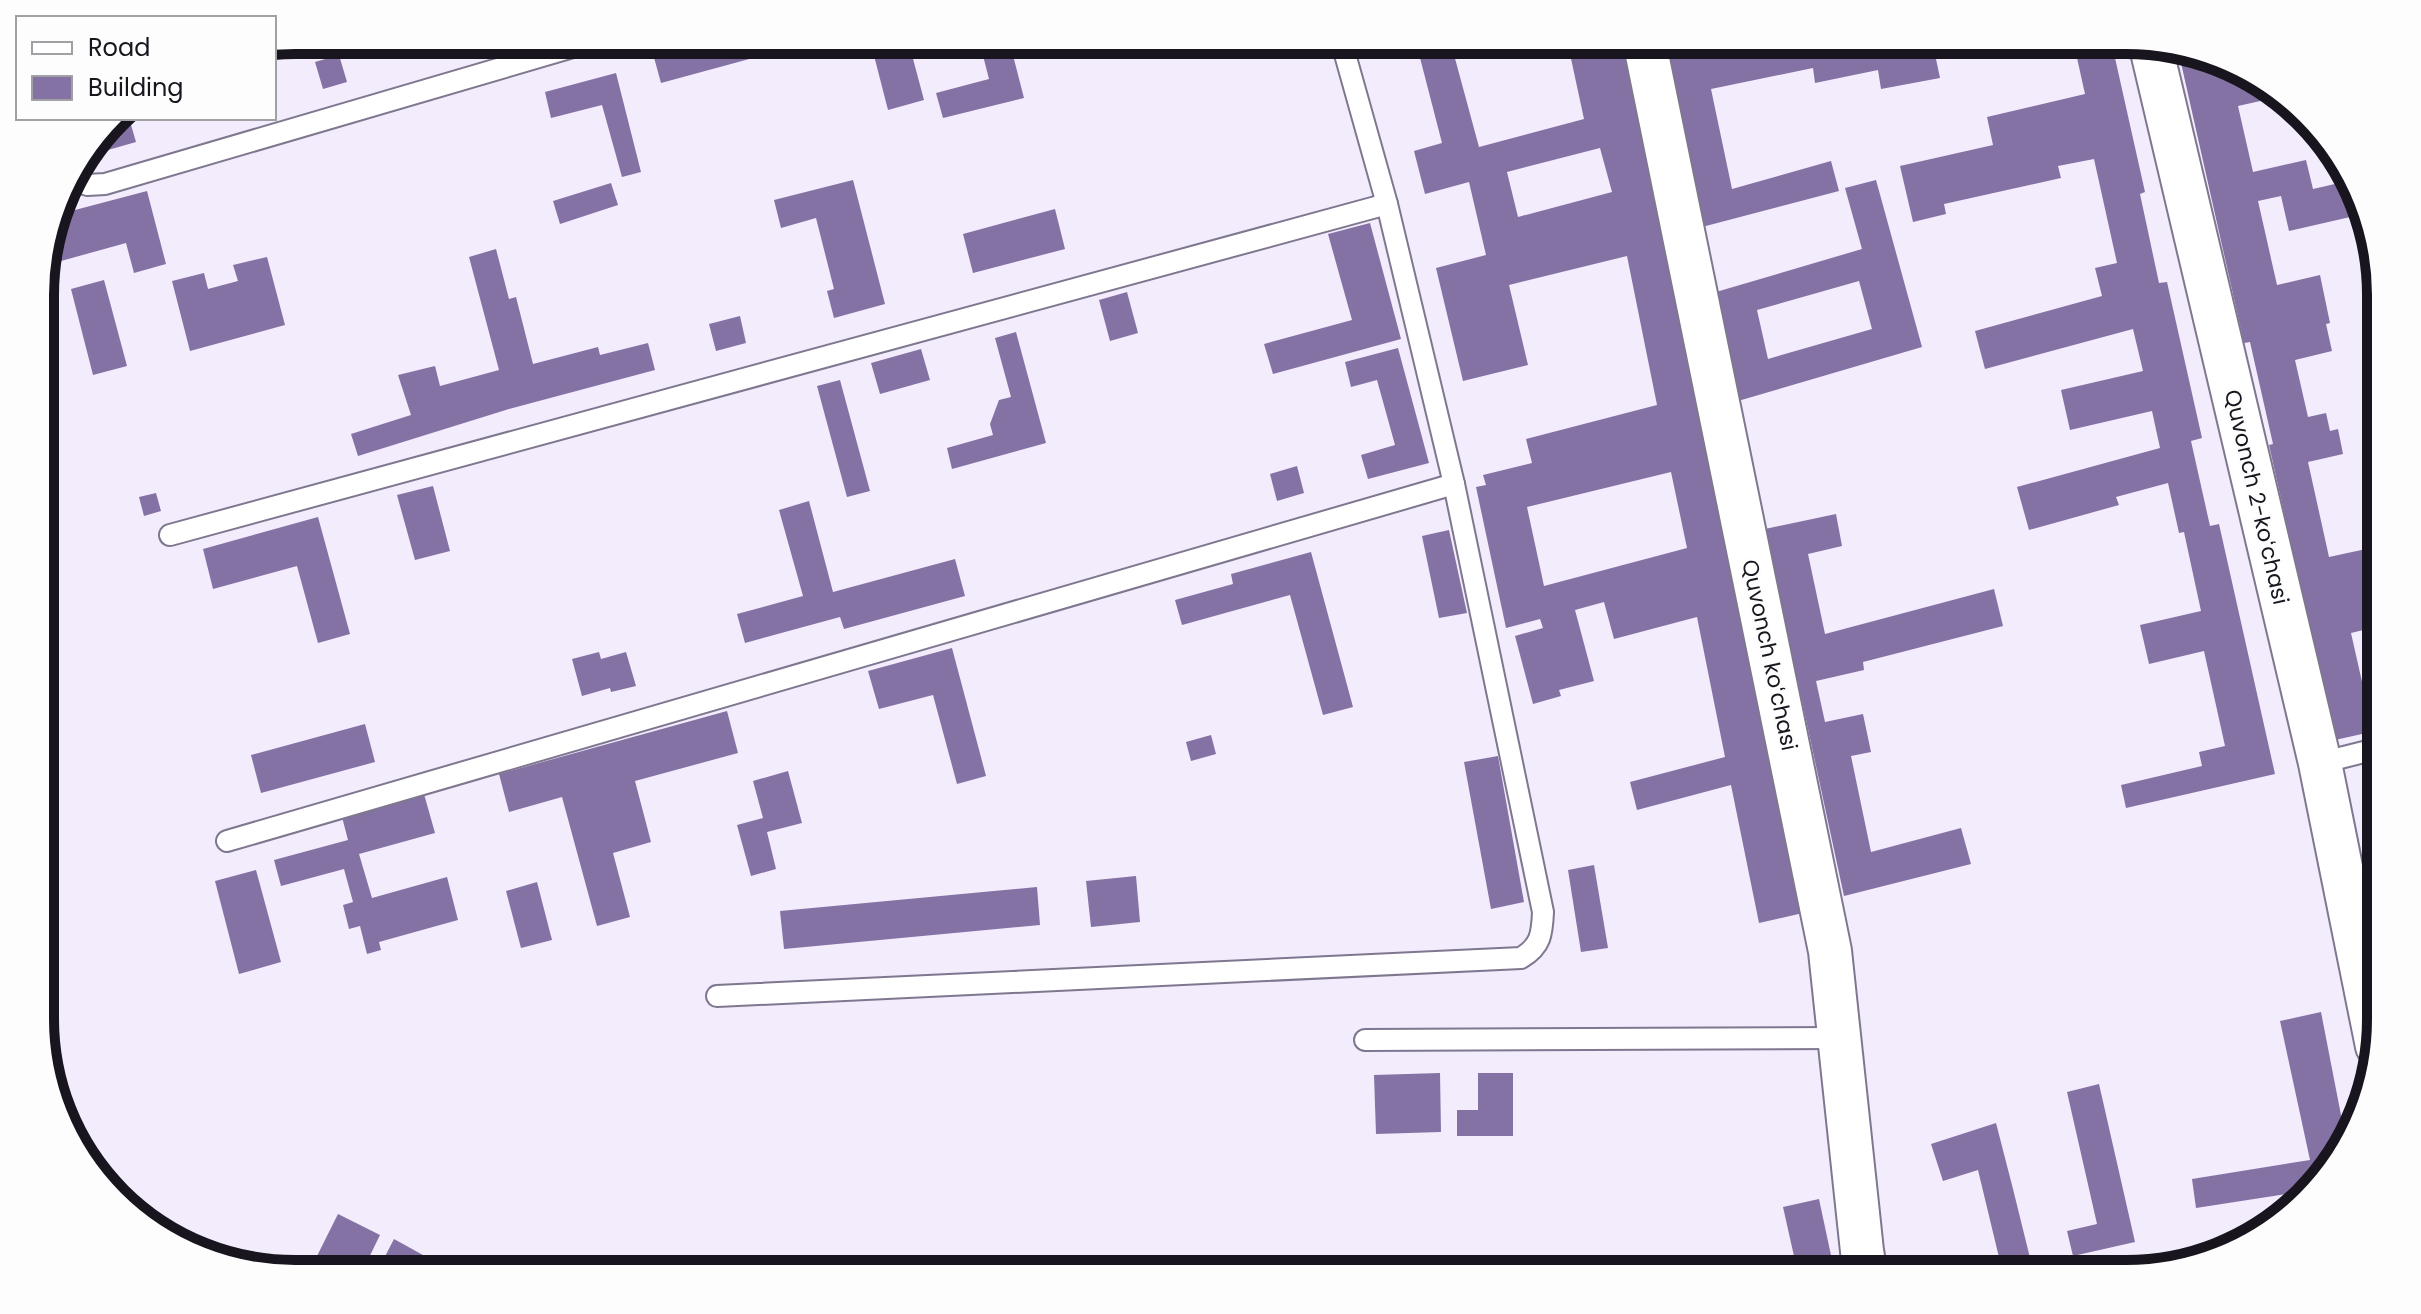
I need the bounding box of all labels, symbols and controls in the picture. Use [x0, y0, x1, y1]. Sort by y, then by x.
legend [16, 16, 276, 120]
text: Road [88, 31, 150, 64]
text: Building [88, 71, 184, 104]
street label: Quvonch 2-koʻchasi [2217, 387, 2296, 608]
street label: Quvonch koʻchasi [1734, 557, 1805, 754]

